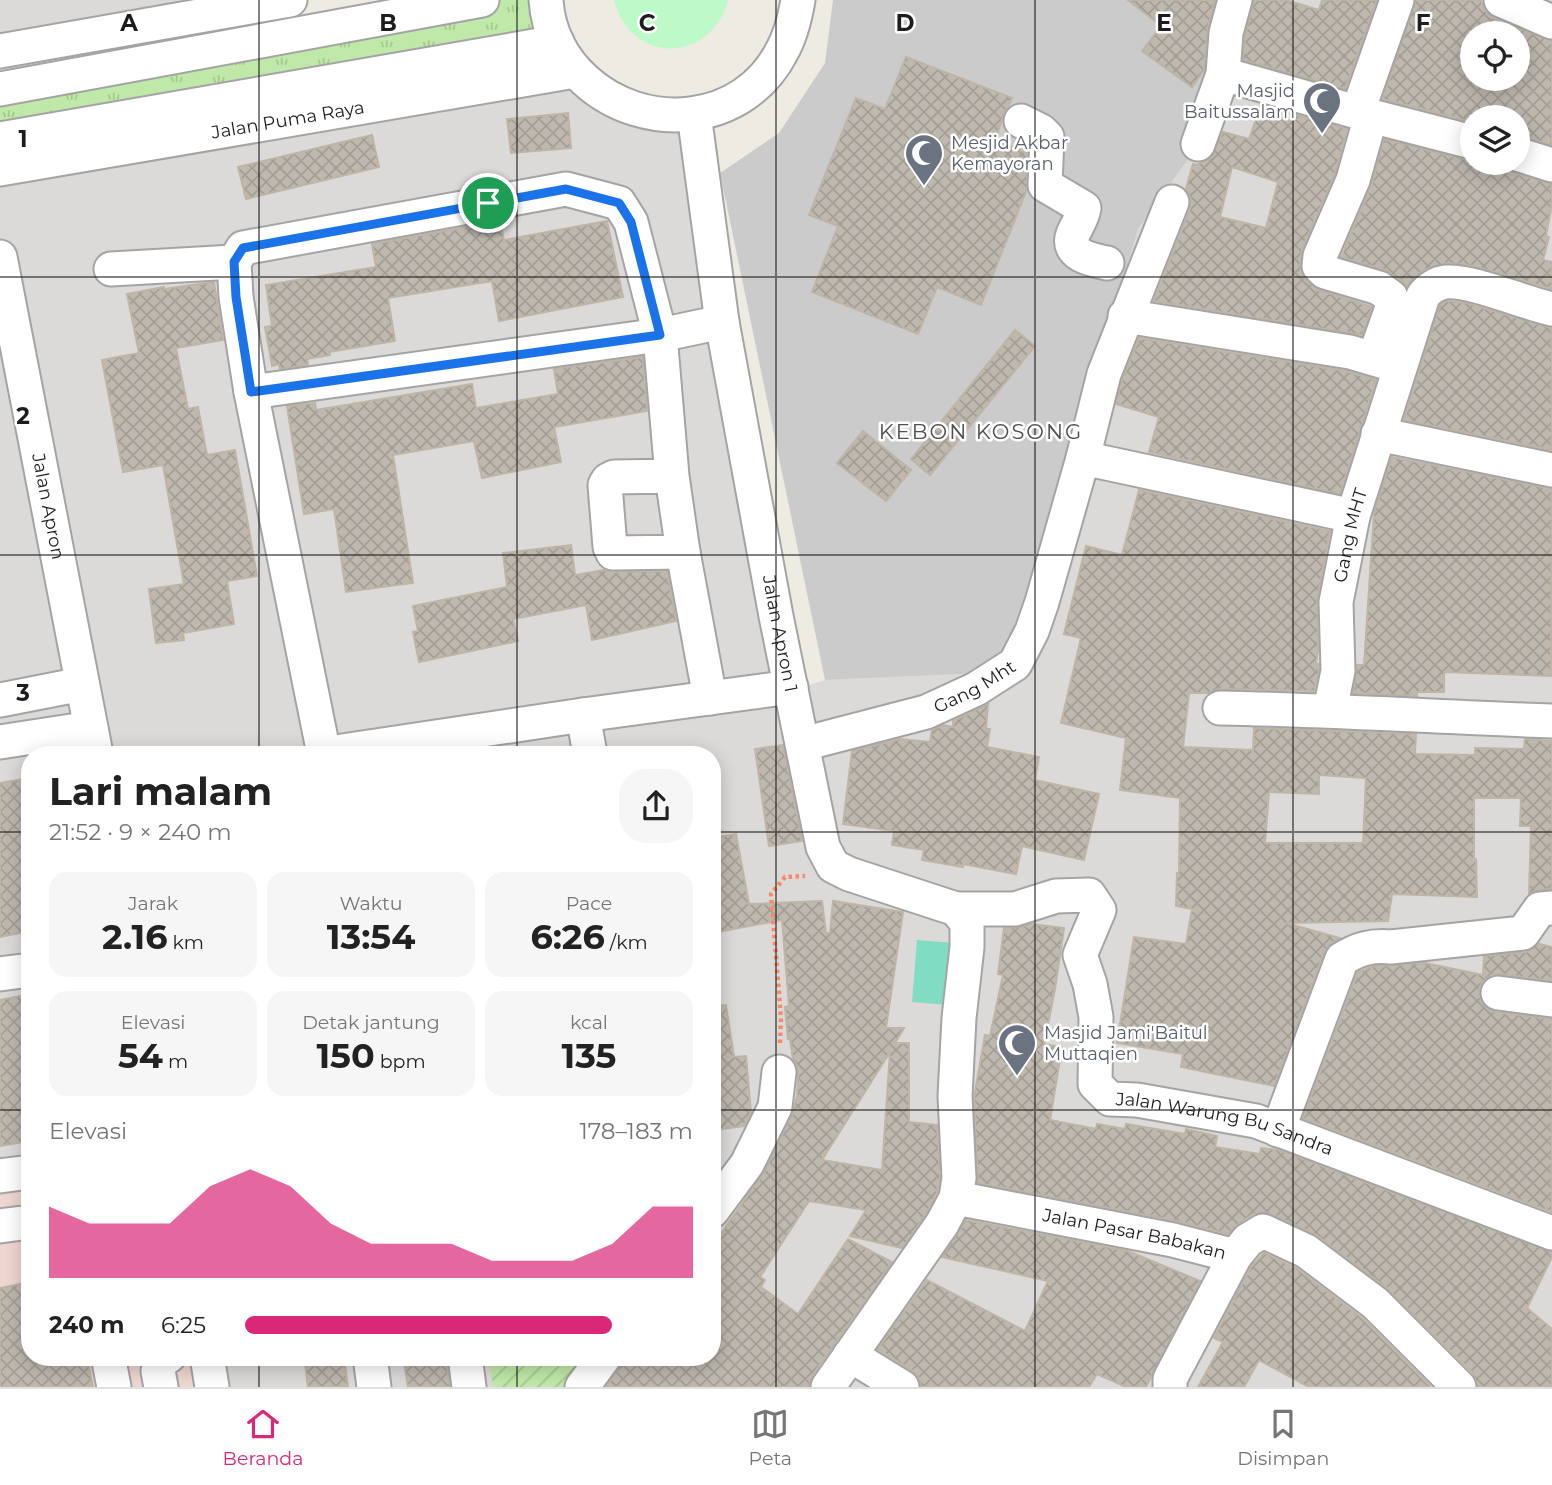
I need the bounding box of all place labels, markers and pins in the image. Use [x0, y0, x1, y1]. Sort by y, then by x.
place label: Masjid Baitussalam [1184, 80, 1295, 123]
mosque icon: Masjid Baitussalam [1301, 80, 1343, 135]
mosque icon: Mesjid Akbar Kemayoran [903, 132, 945, 187]
place label: Mesjid Akbar Kemayoran [951, 132, 1068, 175]
pin [458, 173, 518, 233]
mosque icon: Masjid Jami'Baitul Muttaqien [996, 1022, 1038, 1077]
place label: Masjid Jami'Baitul Muttaqien [1044, 1022, 1208, 1065]

